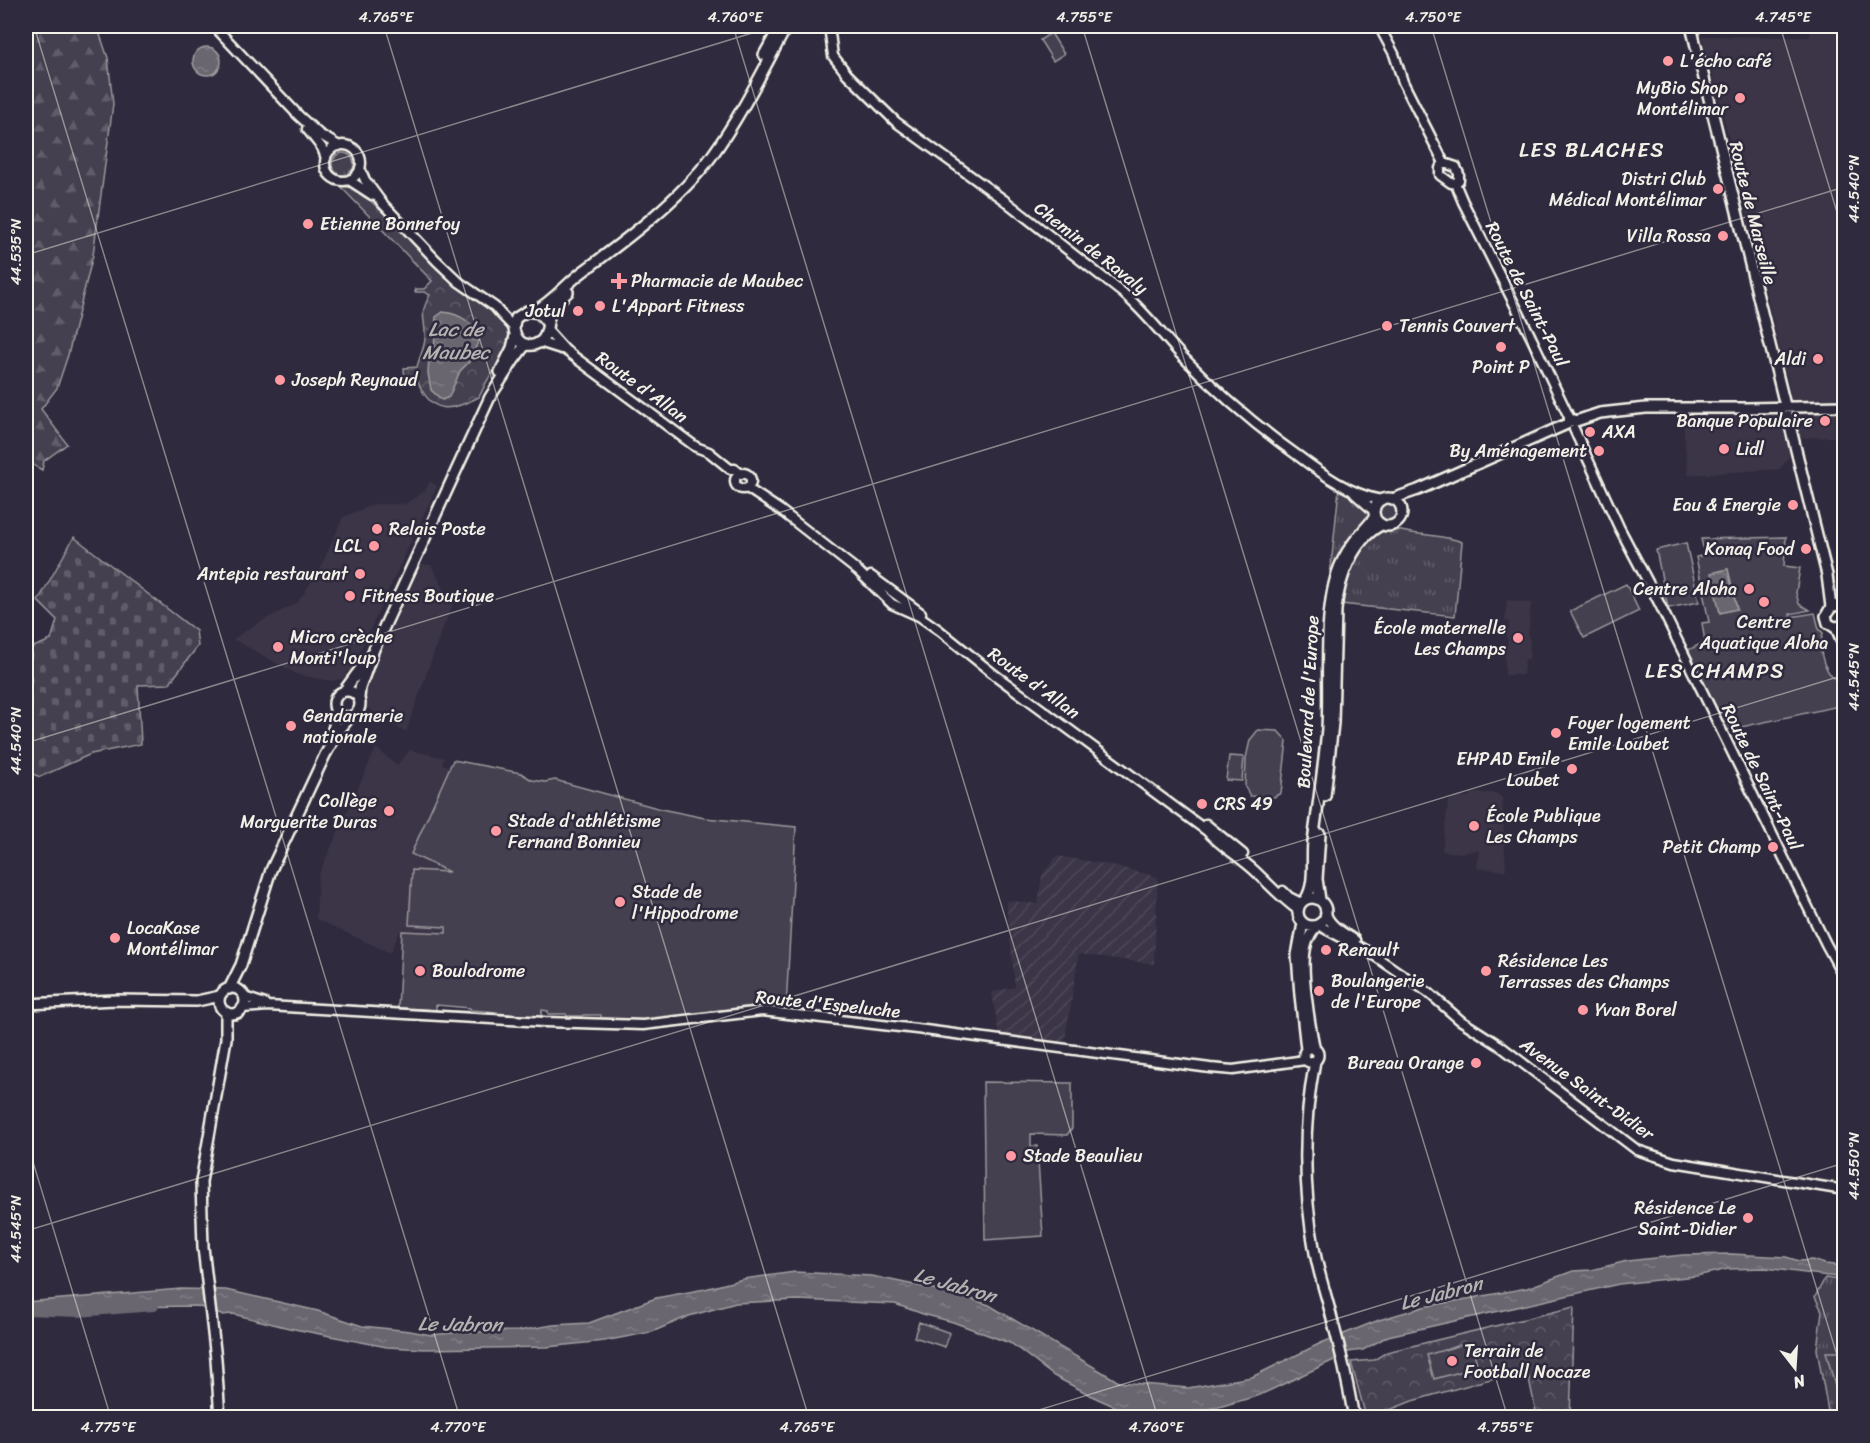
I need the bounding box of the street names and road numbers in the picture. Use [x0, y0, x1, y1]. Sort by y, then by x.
street label: Route de Marseille [1720, 138, 1786, 288]
street label: Chemin de Ravaly [1027, 193, 1156, 303]
street label: Route de Saint-Paul [1476, 215, 1578, 373]
street label: Route d'Allan [589, 342, 695, 432]
street label: Boulevard de l'Europe [1287, 615, 1329, 789]
street label: Route d'Allan [981, 638, 1087, 728]
street label: Route de Saint-Paul [1713, 698, 1812, 857]
street label: Route d'Espeluche [754, 981, 902, 1028]
street label: Avenue Saint-Didier [1512, 1028, 1663, 1150]

